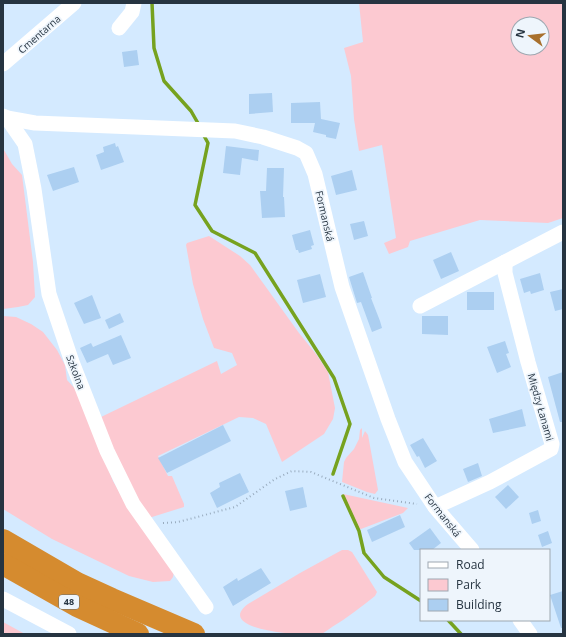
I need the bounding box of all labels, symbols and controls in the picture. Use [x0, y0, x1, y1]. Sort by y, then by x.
street label: Cmentarna [15, 12, 63, 56]
north arrow [510, 16, 550, 56]
text: N [511, 27, 528, 40]
street label: Formanská [312, 189, 338, 243]
street label: Szkolna [63, 353, 89, 391]
street label: Między Łanami [525, 372, 557, 442]
street label: Formanská [422, 490, 464, 540]
legend [420, 549, 550, 621]
text: Road [456, 556, 485, 573]
text: Park [456, 576, 482, 593]
road number: 48 [59, 595, 79, 609]
text: Building [456, 596, 502, 613]

